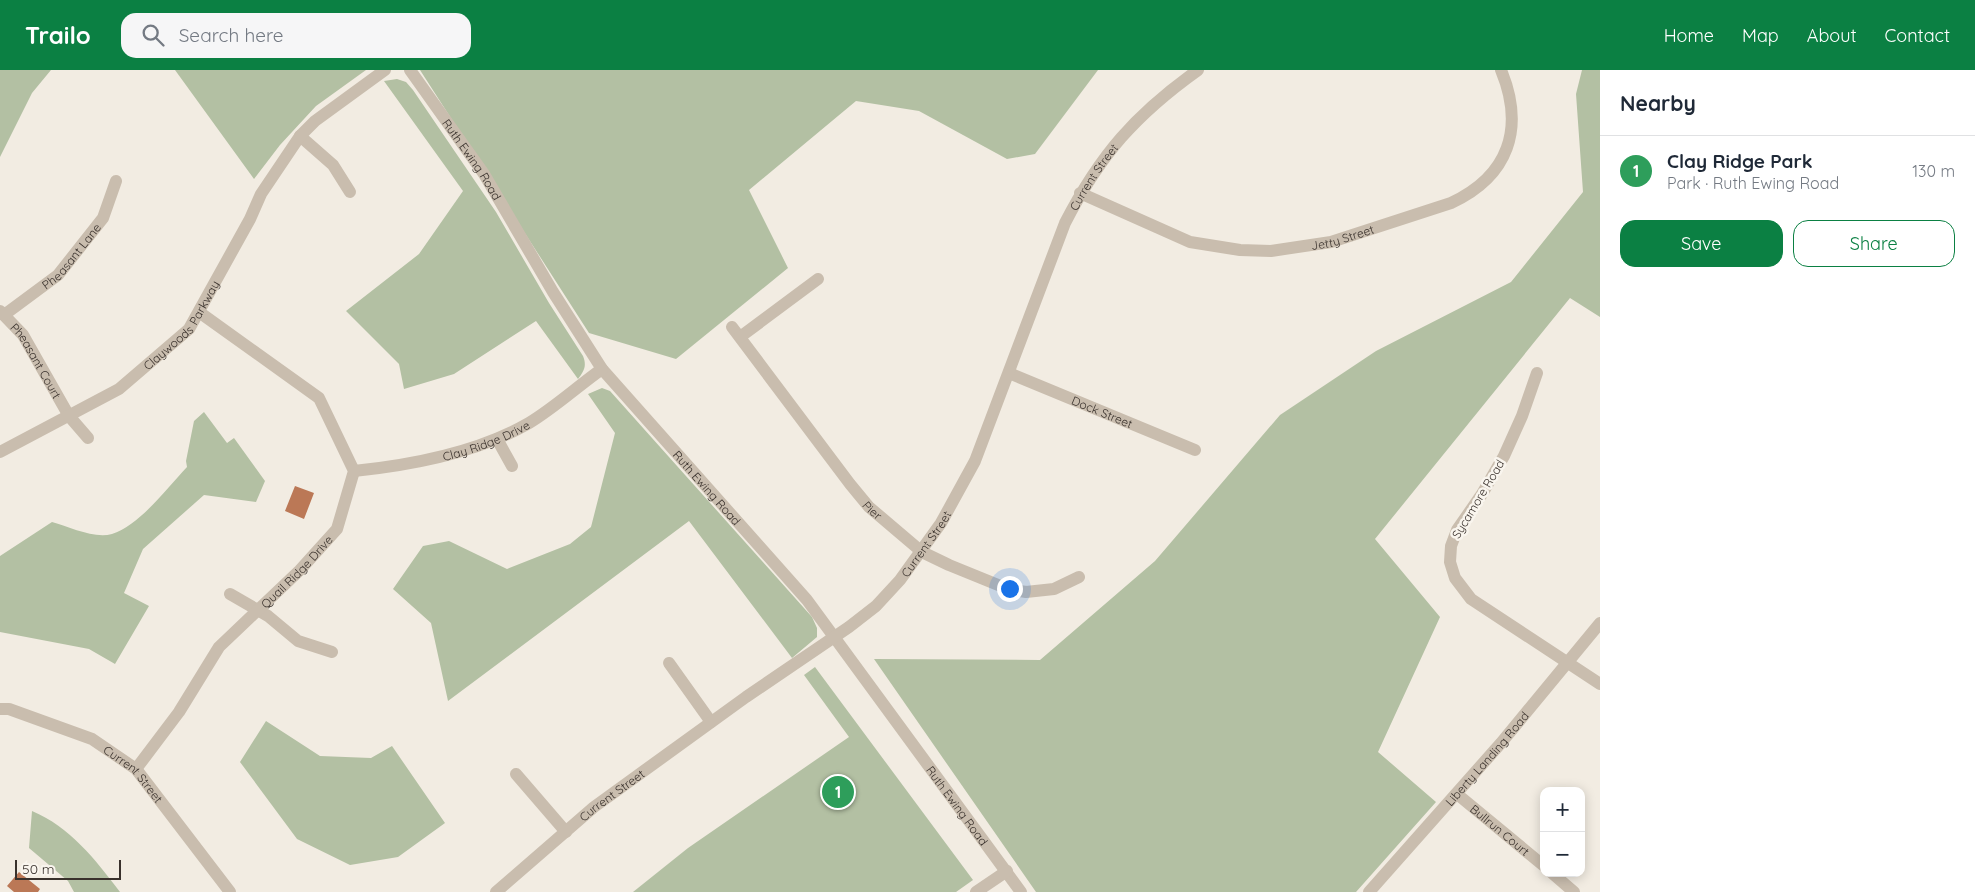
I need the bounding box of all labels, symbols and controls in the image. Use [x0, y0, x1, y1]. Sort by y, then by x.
search box [121, 13, 471, 58]
text: Trailo [25, 20, 91, 50]
icon: search [139, 21, 167, 49]
text: Search here [179, 23, 284, 47]
text: Home [1664, 24, 1714, 47]
text: Map [1742, 24, 1779, 47]
text: About [1807, 24, 1857, 47]
text: Contact [1885, 24, 1950, 47]
text: Nearby [1620, 90, 1696, 116]
street label: Ruth Ewing Road [440, 116, 505, 203]
street label: Current Street [1066, 140, 1121, 213]
text: Clay Ridge Park [1667, 149, 1813, 173]
text: 1 [1633, 161, 1639, 181]
text: 130 m [1912, 161, 1955, 181]
text: Park · Ruth Ewing Road [1667, 173, 1839, 193]
street label: Pheasant Lane [39, 220, 104, 292]
button: Save [1620, 220, 1783, 267]
button: Share [1793, 220, 1955, 267]
street label: Jetty Street [1310, 221, 1376, 252]
street label: Claywoods Parkway [140, 278, 222, 373]
street label: Pheasant Court [8, 320, 65, 401]
street label: Dock Street [1070, 392, 1135, 431]
street label: Clay Ridge Drive [441, 417, 532, 464]
street label: Ruth Ewing Road [670, 447, 744, 528]
street label: Sycamore Road [1449, 457, 1507, 541]
street label: Pier [860, 498, 886, 523]
street label: Current Street [897, 508, 954, 580]
street label: Quail Ridge Drive [257, 532, 336, 611]
your location [997, 576, 1023, 602]
street label: Liberty Landing Road [1442, 708, 1532, 809]
street label: Current Street [101, 742, 166, 806]
street label: Ruth Ewing Road [923, 763, 992, 848]
street label: Current Street [576, 766, 647, 824]
pin: 1 [822, 773, 854, 811]
map controls [1540, 787, 1585, 877]
button: + [1540, 787, 1585, 832]
street label: Bullrun Court [1467, 801, 1533, 859]
button: − [1540, 832, 1585, 877]
scale bar [15, 857, 121, 880]
text: 50 m [22, 860, 55, 878]

